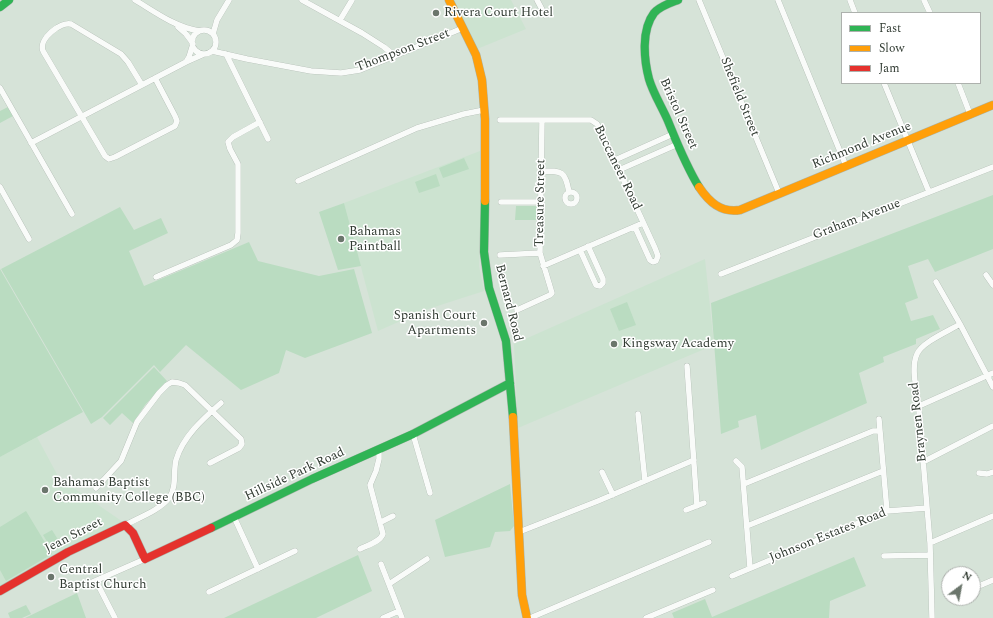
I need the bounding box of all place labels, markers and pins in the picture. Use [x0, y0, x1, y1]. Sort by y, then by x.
place label: Rivera Court Hotel [444, 5, 553, 21]
marker: Rivera Court Hotel [431, 8, 441, 18]
place label: Bahamas Paintball [349, 224, 401, 255]
marker: Bahamas Paintball [336, 234, 346, 244]
place label: Spanish Court Apartments [394, 308, 476, 339]
marker: Spanish Court Apartments [479, 318, 489, 328]
place label: Kingsway Academy [622, 336, 734, 352]
marker: Kingsway Academy [609, 339, 619, 349]
place label: Bahamas Baptist Community College (BBC) [53, 475, 205, 506]
marker: Bahamas Baptist Community College (BBC) [40, 485, 50, 495]
place label: Central Baptist Church [59, 562, 147, 593]
marker: Central Baptist Church [46, 572, 56, 582]

